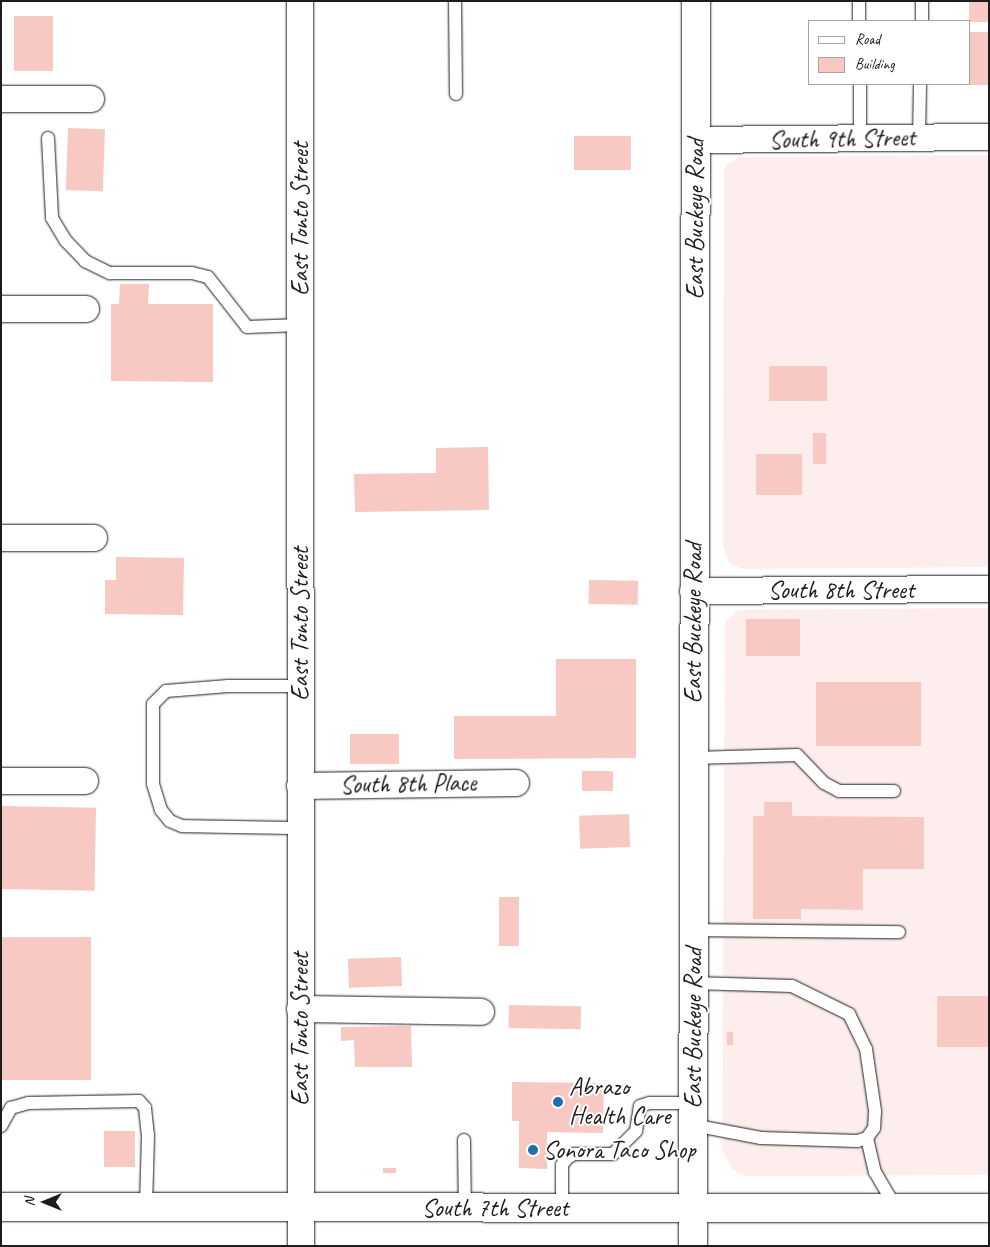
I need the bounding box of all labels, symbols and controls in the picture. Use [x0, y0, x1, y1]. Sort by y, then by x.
legend [808, 20, 970, 85]
text: Road [855, 30, 880, 49]
text: Building [855, 55, 894, 74]
street label: South 9th Street [768, 123, 916, 155]
street label: East Buckeye Road [680, 139, 710, 299]
street label: East Tonto Street [285, 142, 315, 296]
street label: East Buckeye Road [678, 543, 708, 703]
street label: East Tonto Street [285, 547, 315, 701]
street label: South 8th Street [767, 575, 915, 605]
street label: South 8th Place [340, 768, 476, 800]
street label: East Buckeye Road [678, 948, 708, 1108]
street label: East Tonto Street [285, 952, 315, 1106]
place label: Abrazo Health Care [569, 1073, 671, 1132]
marker: Abrazo Health Care [551, 1095, 565, 1109]
place label: Sonora Taco Shop [543, 1135, 695, 1165]
marker: Sonora Taco Shop [527, 1144, 539, 1156]
north arrow [20, 1177, 70, 1227]
street label: South 7th Street [421, 1193, 569, 1223]
text: N [21, 1198, 38, 1206]

